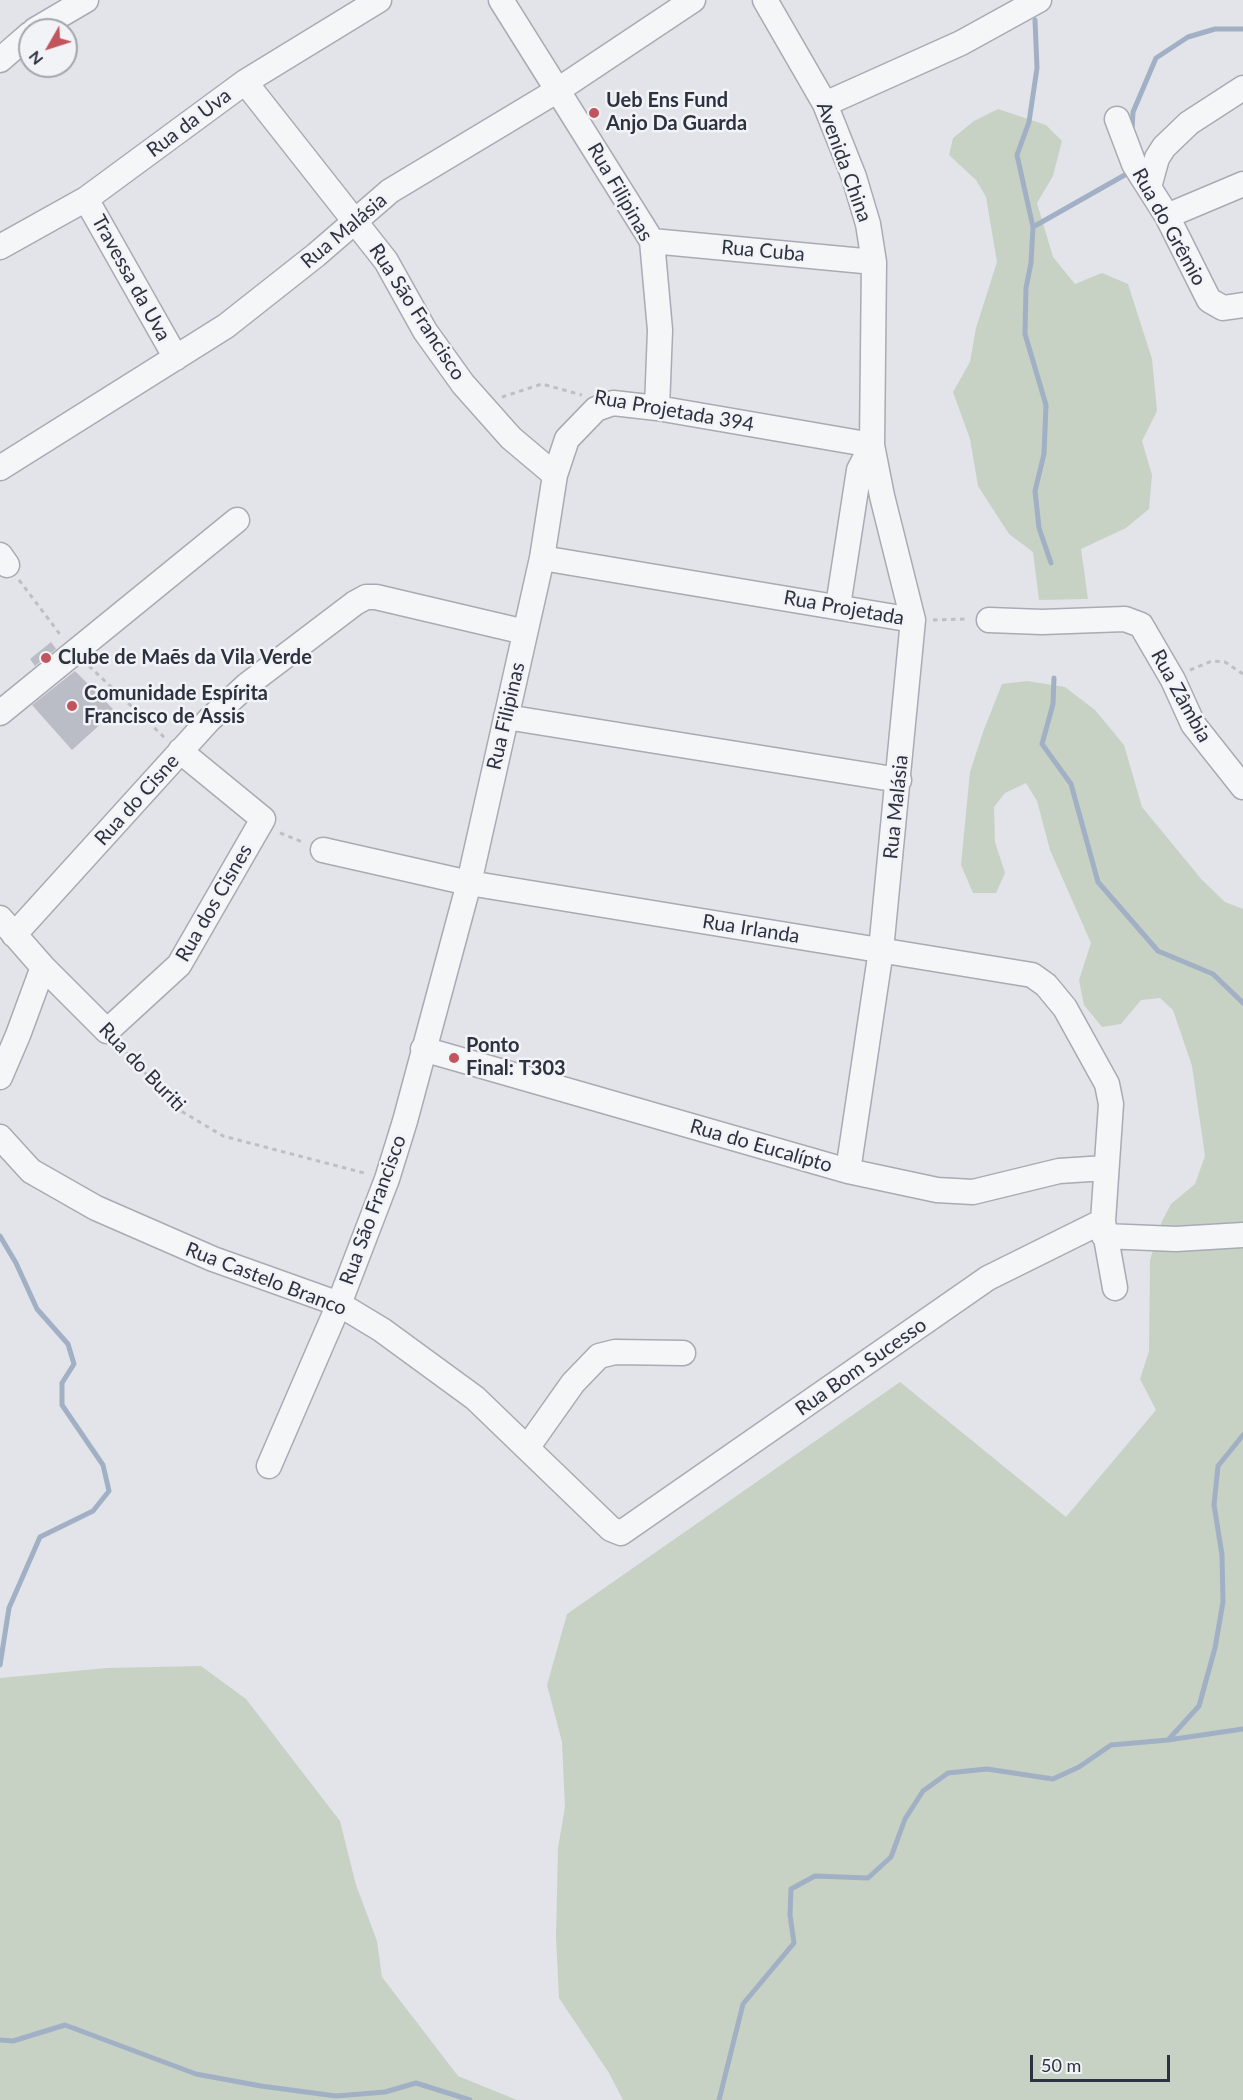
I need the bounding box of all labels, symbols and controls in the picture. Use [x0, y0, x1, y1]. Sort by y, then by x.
north arrow [18, 18, 78, 78]
text: N [24, 48, 46, 69]
street label: Rua da Uva [142, 84, 236, 162]
place label: Ueb Ens Fund Anjo Da Guarda [606, 89, 747, 136]
street label: Avenida China [811, 99, 877, 225]
marker: Ueb Ens Fund Anjo Da Guarda [587, 106, 601, 120]
street label: Rua Filipinas [582, 139, 658, 245]
street label: Rua do Grêmio [1127, 164, 1211, 290]
street label: Rua Malásia [296, 188, 392, 274]
street label: Travessa da Uva [86, 211, 176, 345]
street label: Rua Cuba [720, 235, 806, 267]
street label: Rua São Francisco [364, 239, 470, 385]
street label: Rua Projetada 394 [592, 385, 756, 437]
street label: Rua Projetada [782, 586, 906, 630]
street label: Rua Zâmbia [1146, 645, 1216, 747]
place label: Clube de Maẽs da Vila Verde [58, 646, 312, 670]
marker: Clube de Maẽs da Vila Verde [39, 651, 53, 665]
street label: Rua Filipinas [482, 660, 530, 772]
place label: Comunidade Espírita Francisco de Assis [84, 682, 268, 729]
marker: Comunidade Espírita Francisco de Assis [65, 699, 79, 713]
street label: Rua do Cisne [90, 749, 184, 851]
street label: Rua Malásia [879, 754, 913, 860]
street label: Rua dos Cisnes [171, 840, 257, 966]
street label: Rua Irlanda [701, 909, 801, 949]
street label: Rua do Buriti [94, 1018, 190, 1116]
place label: Ponto Final: T303 [466, 1034, 566, 1081]
marker: Ponto Final: T303 [447, 1051, 461, 1065]
street label: Rua do Eucalípto [687, 1114, 835, 1178]
street label: Rua São Francisco [335, 1132, 411, 1288]
street label: Rua Castelo Branco [182, 1237, 350, 1321]
street label: Rua Bom Sucesso [791, 1313, 931, 1421]
scale bar [1033, 2043, 1172, 2081]
text: 50 m [1041, 2054, 1081, 2076]

